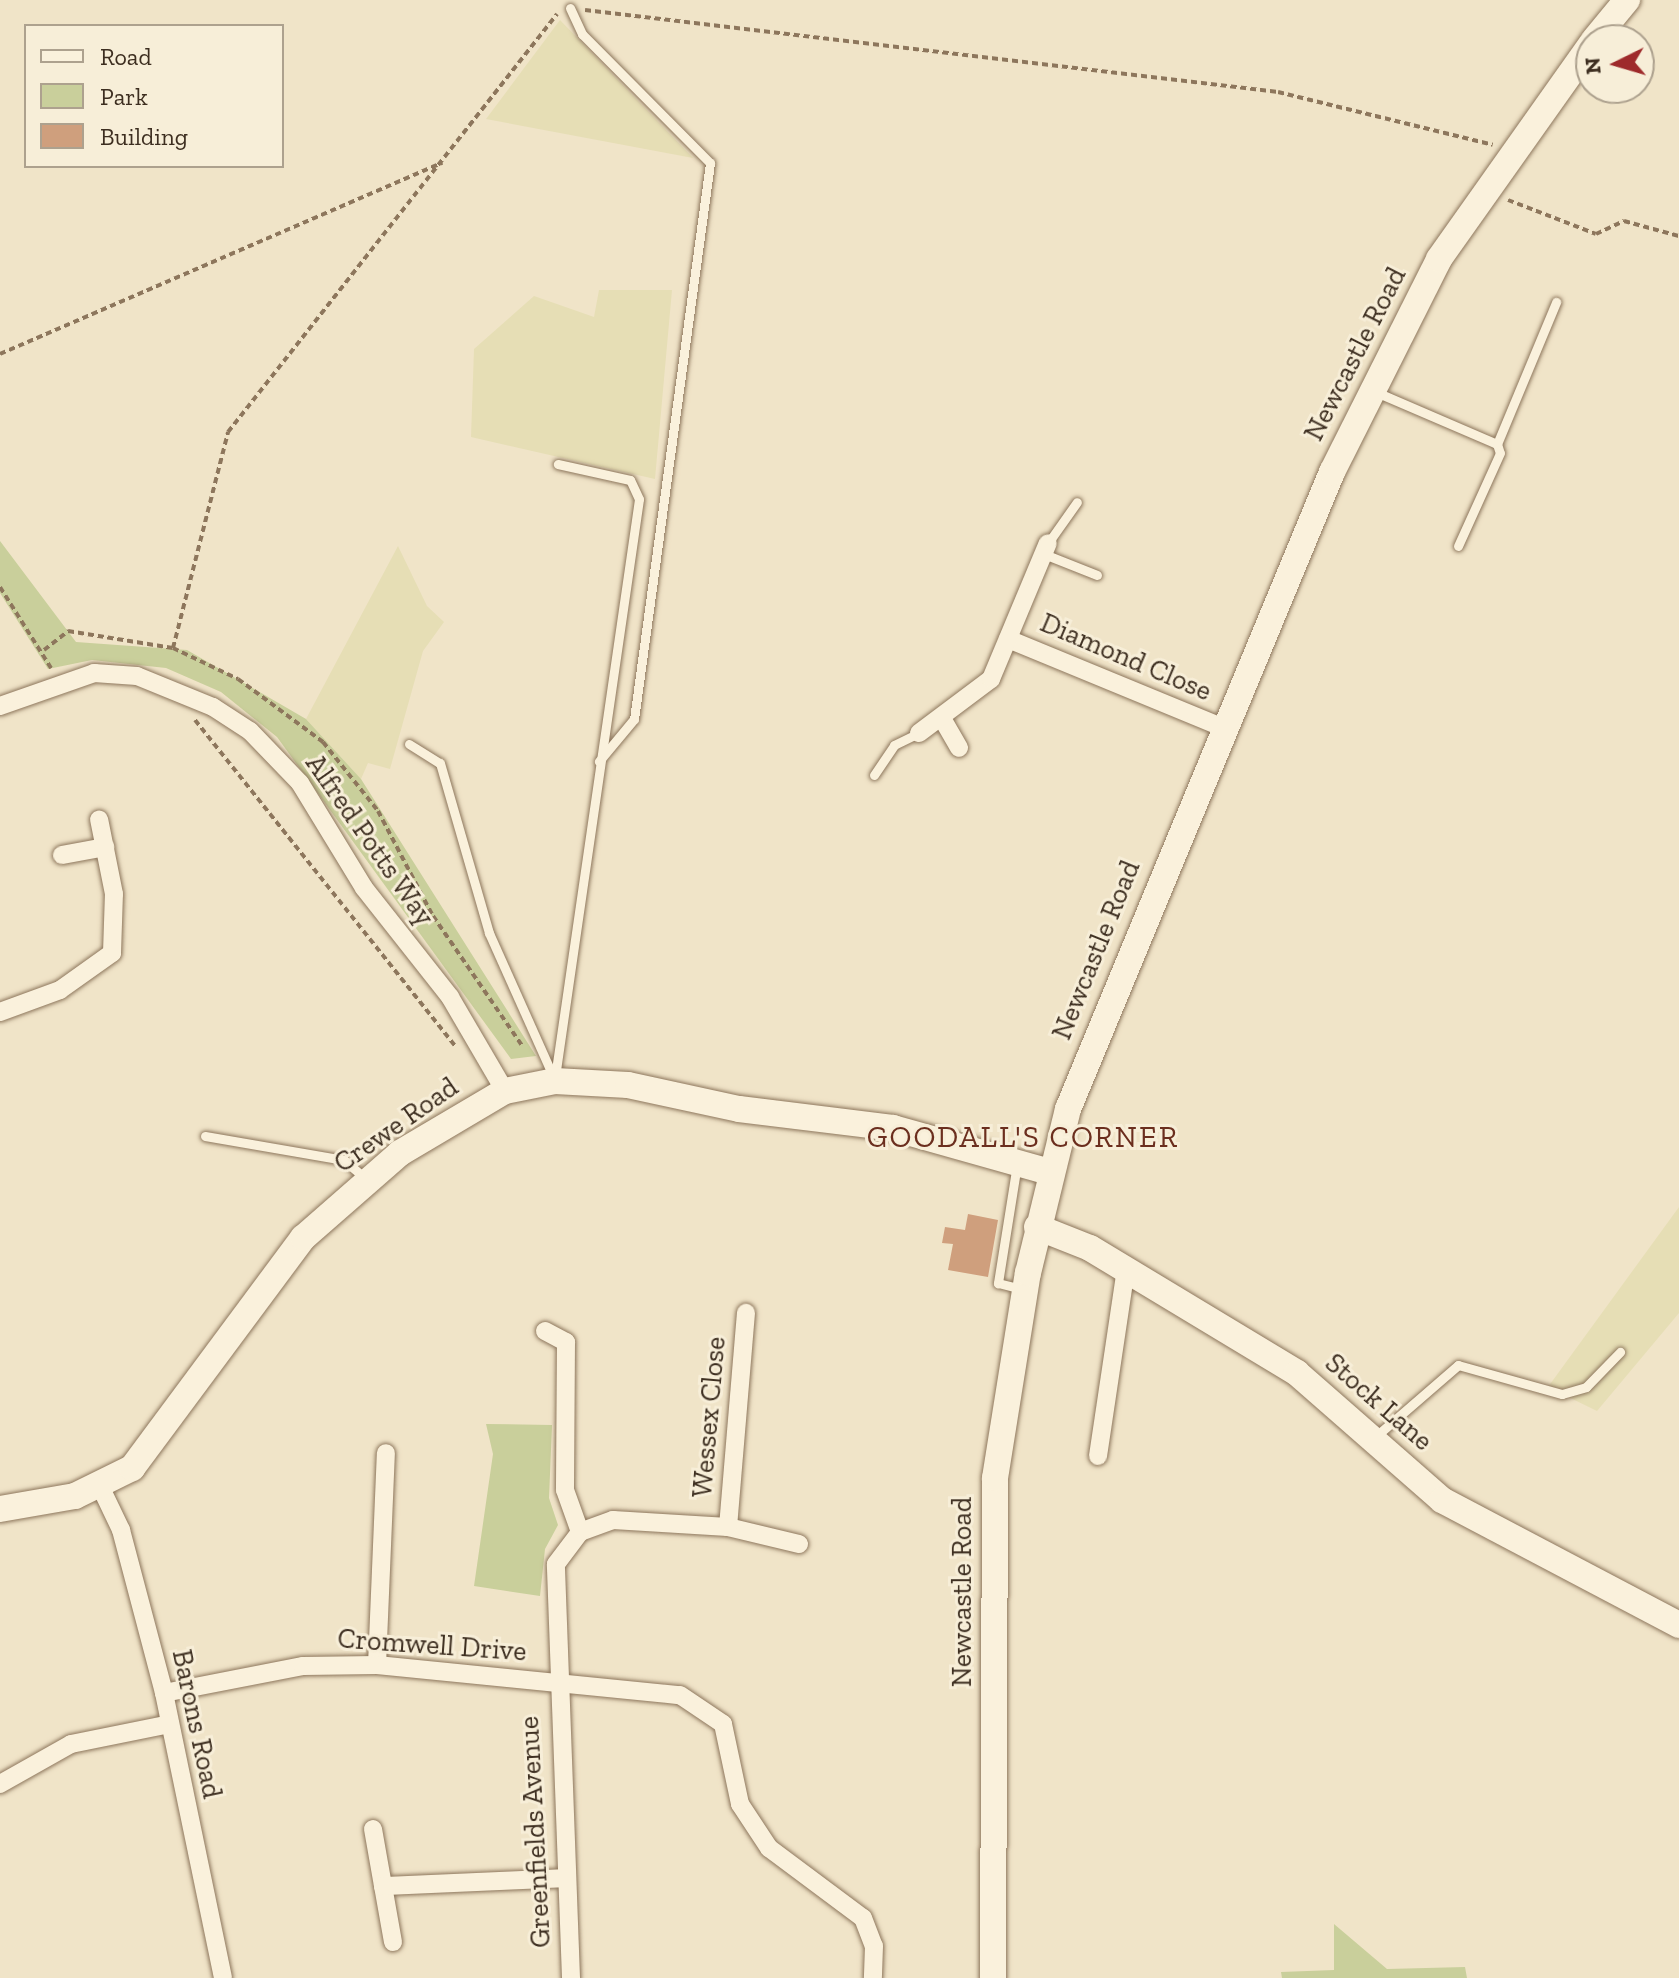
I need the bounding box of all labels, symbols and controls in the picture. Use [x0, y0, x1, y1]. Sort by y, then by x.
legend [24, 24, 284, 168]
north arrow [1575, 24, 1655, 104]
text: Road [100, 42, 152, 71]
text: N [1578, 56, 1607, 75]
text: Park [100, 82, 148, 111]
text: Building [100, 122, 188, 151]
street label: Newcastle Road [1297, 262, 1413, 446]
street label: Diamond Close [1035, 606, 1217, 708]
street label: Alfred Potts Way [298, 747, 442, 933]
street label: Newcastle Road [1045, 855, 1147, 1045]
street label: Crewe Road [328, 1070, 464, 1180]
district label: GOODALL'S CORNER [867, 1119, 1179, 1155]
street label: Wessex Close [685, 1335, 733, 1499]
street label: Stock Lane [1318, 1346, 1440, 1458]
street label: Newcastle Road [945, 1497, 979, 1687]
street label: Cromwell Drive [336, 1622, 528, 1668]
street label: Barons Road [165, 1646, 229, 1802]
street label: Greenfields Avenue [512, 1715, 558, 1949]

